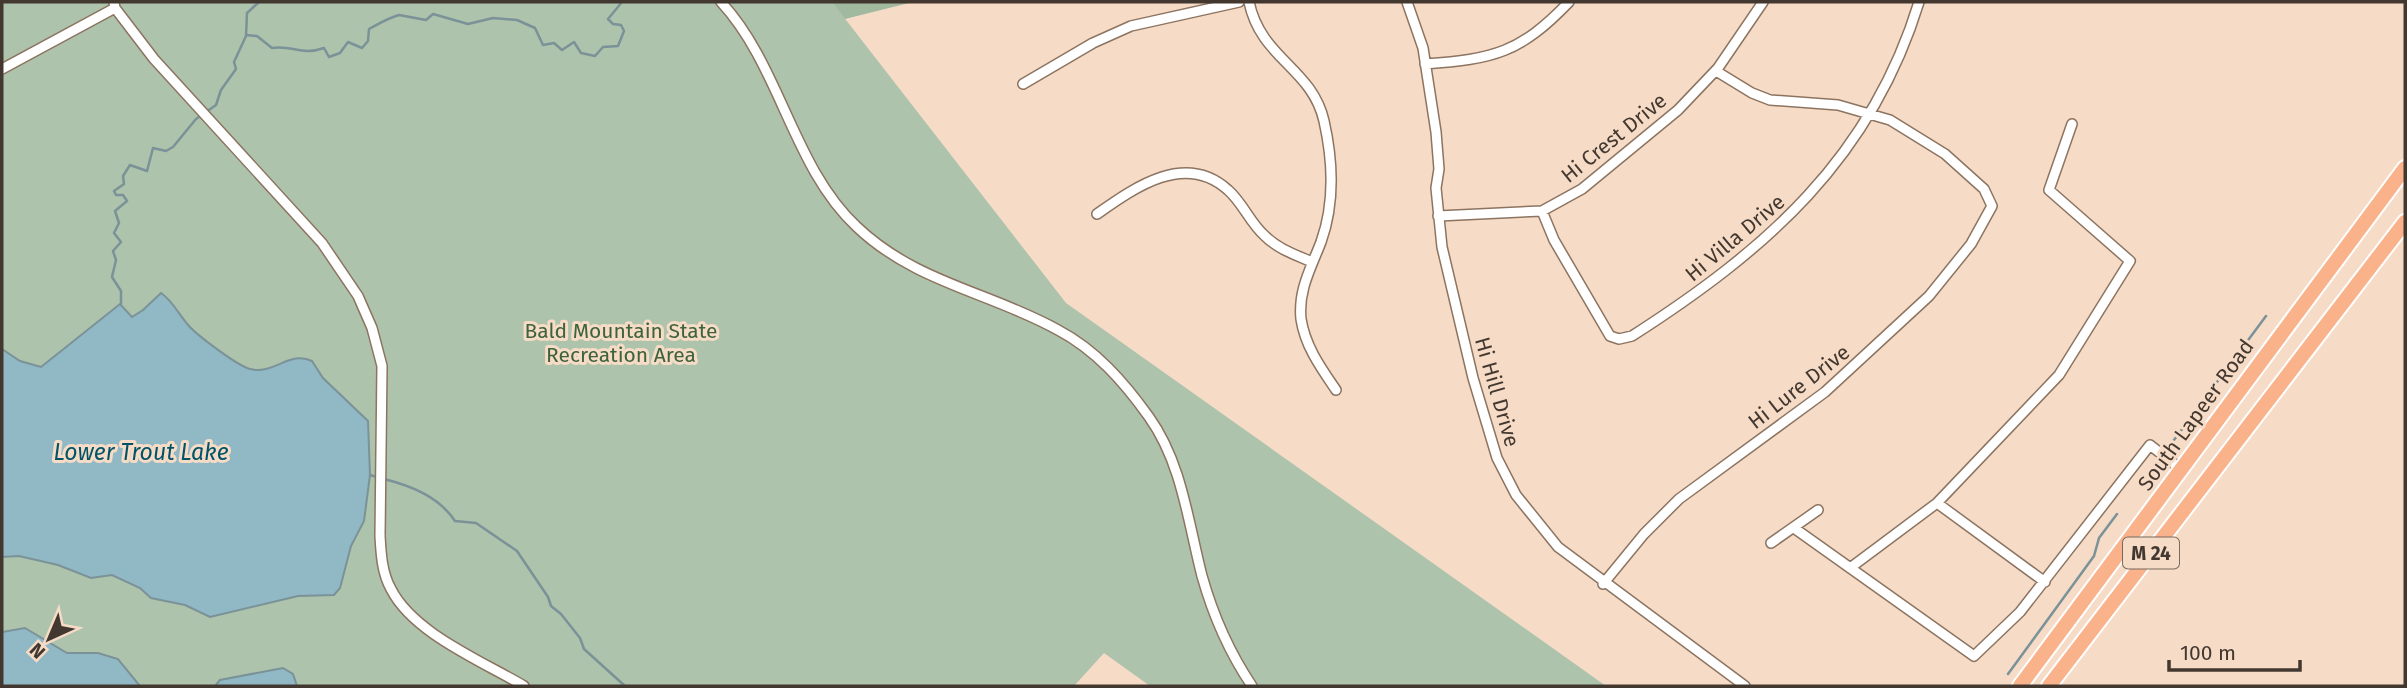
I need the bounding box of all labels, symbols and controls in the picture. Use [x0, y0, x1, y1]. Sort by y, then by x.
street label: Hi Crest Drive [1556, 88, 1672, 188]
street label: Hi Villa Drive [1680, 189, 1790, 287]
park label: Bald Mountain State Recreation Area [525, 318, 717, 368]
street label: Hi Hill Drive [1469, 334, 1525, 450]
street label: South Lapeer Road [2132, 334, 2260, 496]
street label: Hi Lure Drive [1743, 339, 1855, 435]
water label: Lower Trout Lake [53, 438, 229, 466]
road number: M 24 [2123, 538, 2179, 568]
north arrow [14, 604, 84, 674]
scale bar [2169, 628, 2300, 672]
text: N [25, 638, 50, 664]
text: 100 m [2180, 640, 2236, 666]

